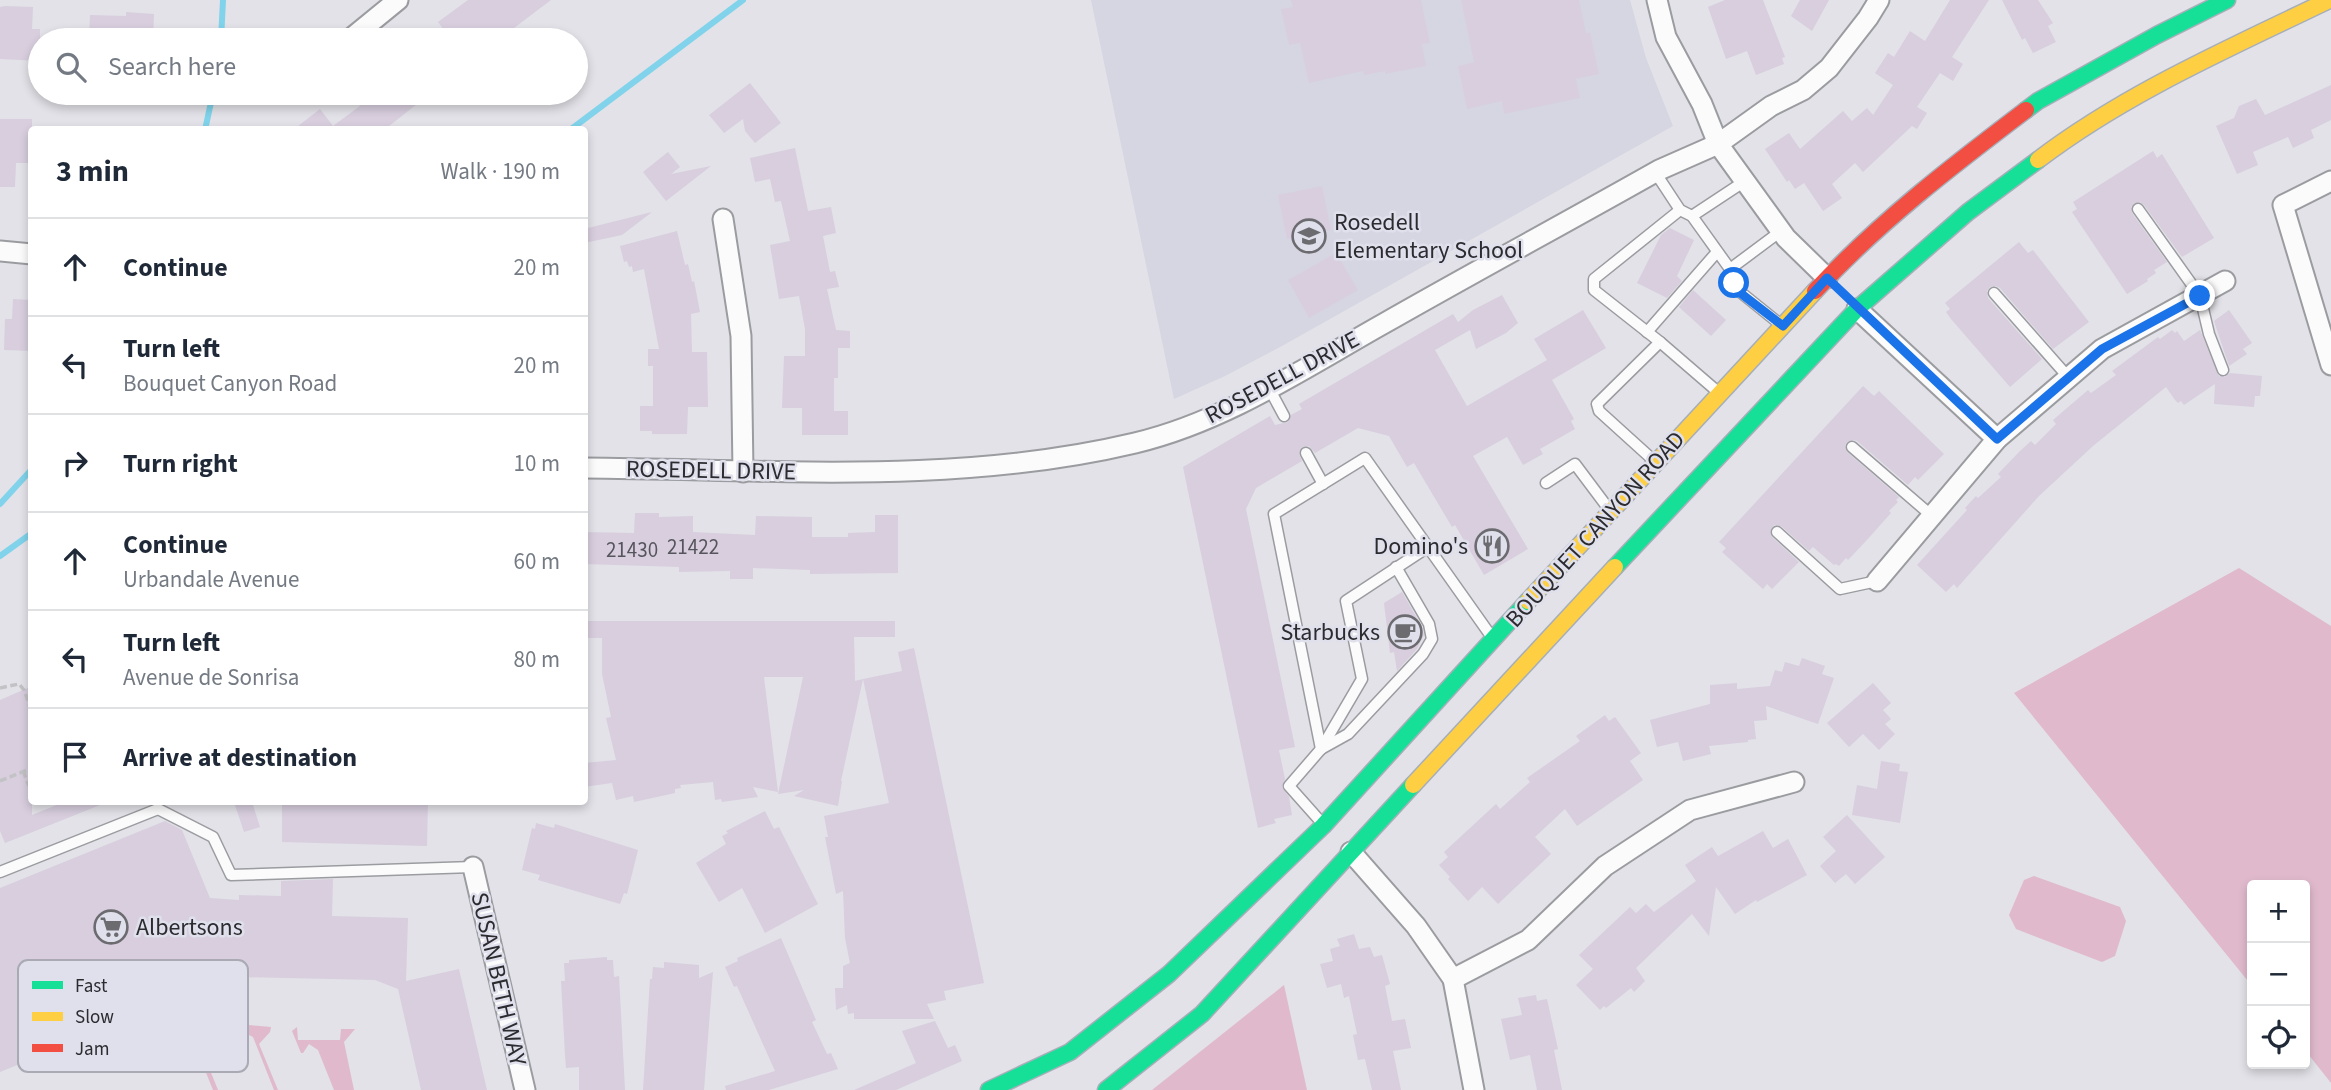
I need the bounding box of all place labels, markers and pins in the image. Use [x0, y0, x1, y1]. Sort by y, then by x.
place label: Rosedell Elementary School [1334, 205, 1523, 268]
school or university icon: Rosedell Elementary School [1290, 217, 1328, 255]
restaurant icon: Domino's [1473, 527, 1511, 565]
place label: Domino's [1373, 529, 1468, 564]
cafe icon: Starbucks [1386, 613, 1424, 651]
place label: Starbucks [1281, 615, 1380, 650]
supermarket icon: Albertsons [92, 908, 130, 946]
place label: Albertsons [136, 910, 243, 945]

